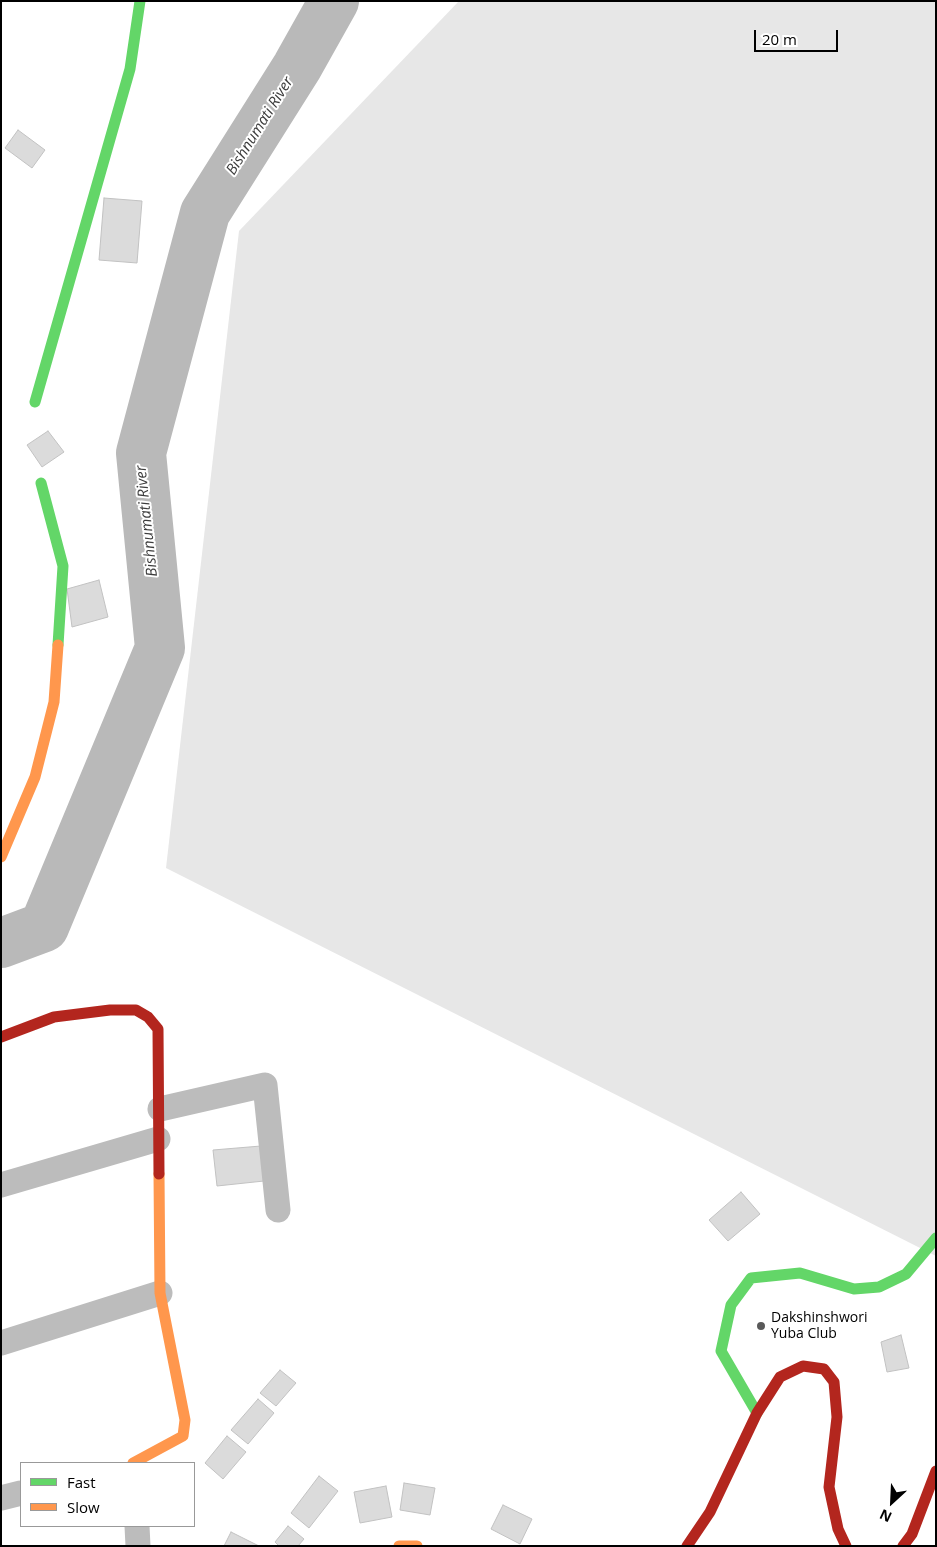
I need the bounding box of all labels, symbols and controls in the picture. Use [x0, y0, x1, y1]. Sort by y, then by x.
scale bar [757, 20, 841, 52]
text: 20 m [762, 29, 797, 49]
water label: Bishnumati River [223, 74, 297, 178]
water label: Bishnumati River [132, 464, 162, 578]
place label: Dakshinshwori Yuba Club [771, 1310, 867, 1342]
marker: Dakshinshwori Yuba Club [755, 1320, 767, 1332]
legend [20, 1462, 195, 1527]
text: Fast [67, 1472, 96, 1492]
north arrow [867, 1477, 917, 1527]
text: Slow [67, 1497, 100, 1517]
text: N [876, 1505, 895, 1527]

